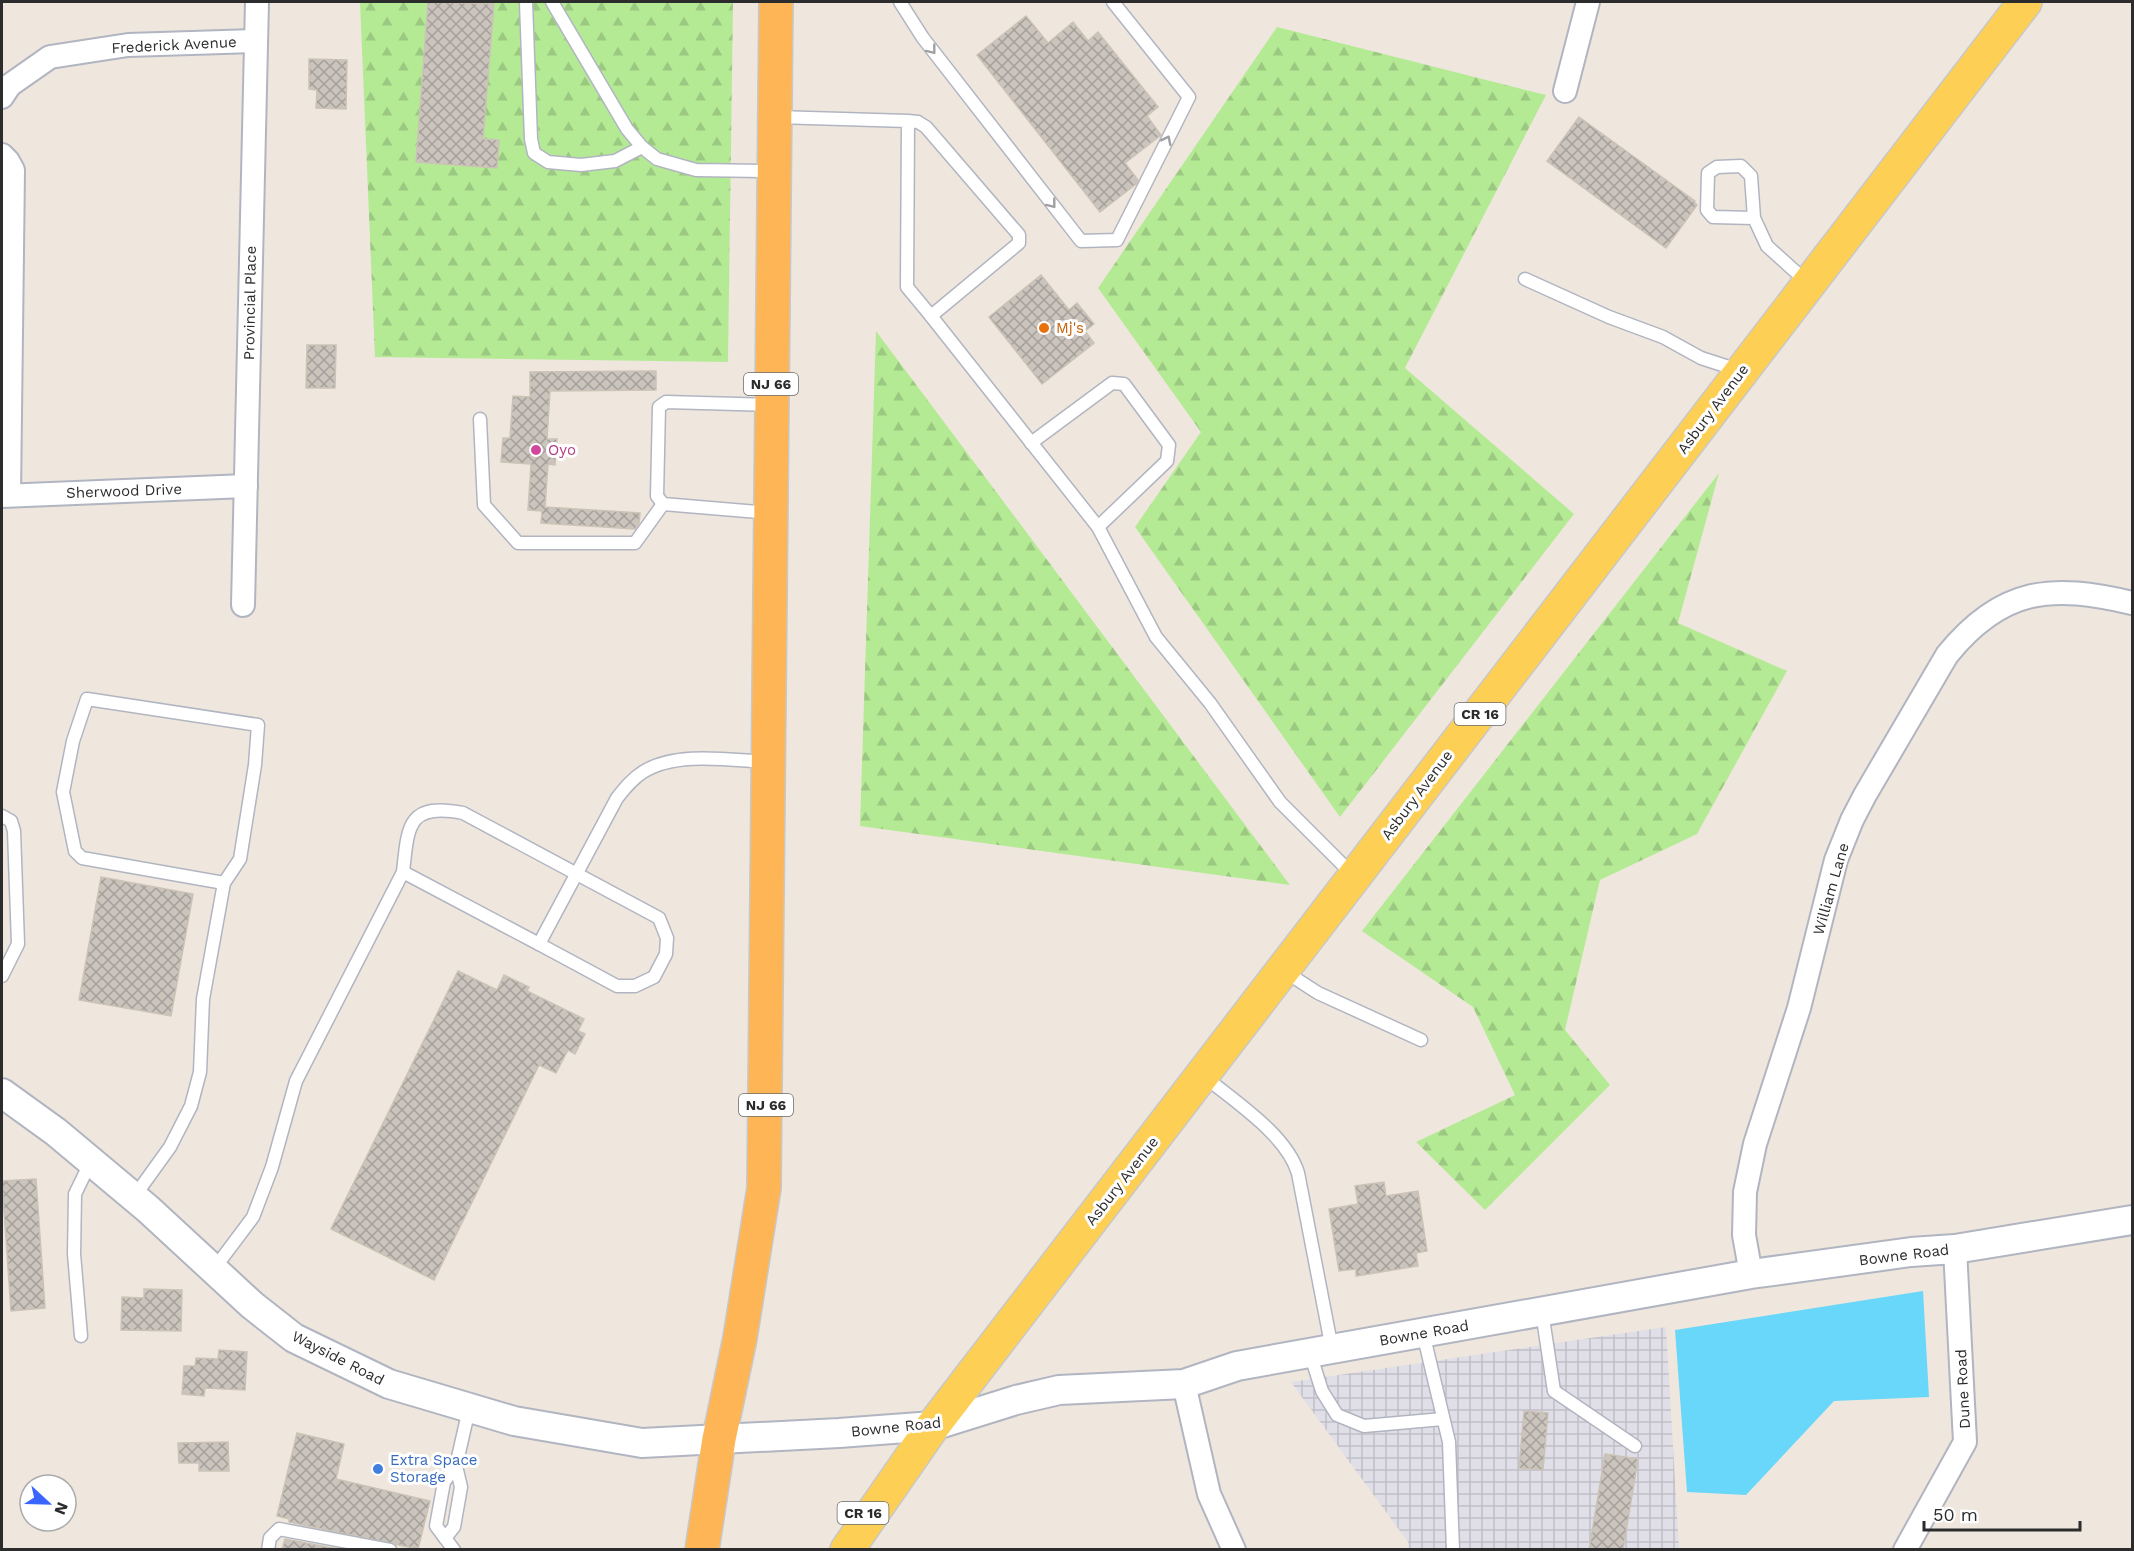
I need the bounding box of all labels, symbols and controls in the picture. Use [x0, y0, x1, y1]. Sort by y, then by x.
street label: Frederick Avenue [111, 33, 237, 57]
one-way arrow [925, 43, 936, 54]
one-way arrow [1160, 135, 1172, 146]
one-way arrow [1045, 197, 1056, 208]
street label: Provincial Place [240, 246, 260, 360]
place label: Mj's [1056, 319, 1084, 337]
marker: Mj's [1037, 321, 1051, 335]
street label: Asbury Avenue [1673, 361, 1753, 457]
road number: NJ 66 [744, 373, 798, 395]
place label: Oyo [548, 441, 576, 459]
marker: Oyo [529, 443, 543, 457]
street label: Sherwood Drive [66, 480, 182, 502]
road number: CR 16 [1454, 703, 1506, 725]
street label: Asbury Avenue [1377, 747, 1457, 843]
street label: William Lane [1809, 841, 1853, 937]
road number: NJ 66 [739, 1094, 793, 1116]
street label: Asbury Avenue [1082, 1133, 1162, 1229]
street label: Bowne Road [1858, 1241, 1950, 1269]
street label: Bowne Road [1378, 1316, 1470, 1350]
street label: Wayside Road [289, 1327, 387, 1389]
street label: Dune Road [1952, 1349, 1974, 1429]
street label: Bowne Road [850, 1413, 942, 1441]
place label: Extra Space Storage [390, 1451, 478, 1486]
marker: Extra Space Storage [371, 1462, 385, 1476]
north arrow [18, 1473, 78, 1533]
scale bar [1924, 1494, 2080, 1532]
text: N [50, 1499, 72, 1517]
road number: CR 16 [838, 1502, 888, 1524]
text: 50 m [1933, 1504, 1978, 1525]

